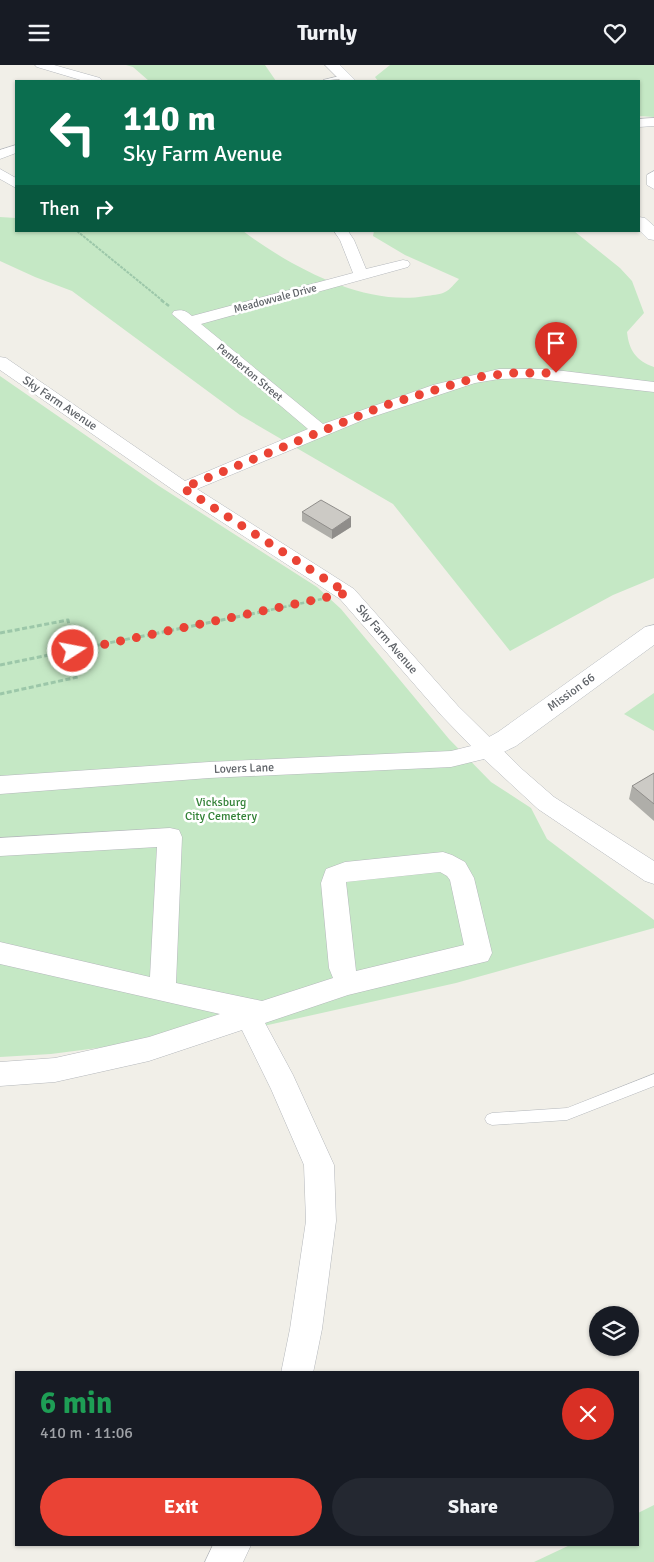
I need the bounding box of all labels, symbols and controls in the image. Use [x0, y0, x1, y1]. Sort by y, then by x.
icon: menu [25, 19, 53, 47]
text: Turnly [297, 19, 357, 46]
icon: heart [601, 19, 629, 47]
text: 110 m [123, 97, 216, 140]
icon: left [40, 100, 105, 165]
text: Sky Farm Avenue [123, 140, 283, 167]
icon: right [90, 195, 118, 223]
text: Then [40, 197, 80, 221]
street label: Meadowvale Drive [232, 281, 318, 316]
pin [535, 322, 577, 373]
icon: arrive [542, 329, 570, 357]
street label: Pemberton Street [214, 341, 286, 404]
street label: Sky Farm Avenue [19, 373, 100, 434]
street label: Sky Farm Avenue [352, 602, 421, 677]
position arrow [46, 624, 98, 676]
street label: Mission 66 [545, 670, 598, 715]
street label: Lovers Lane [214, 760, 275, 777]
park label: Vicksburg City Cemetery [185, 795, 257, 824]
map controls [589, 1306, 639, 1356]
button: layers [589, 1306, 639, 1356]
text: 6 min [40, 1385, 112, 1422]
button: close [562, 1388, 614, 1440]
text: 410 m · 11:06 [40, 1423, 133, 1443]
button: Exit [40, 1478, 322, 1536]
button: Share [332, 1478, 614, 1536]

